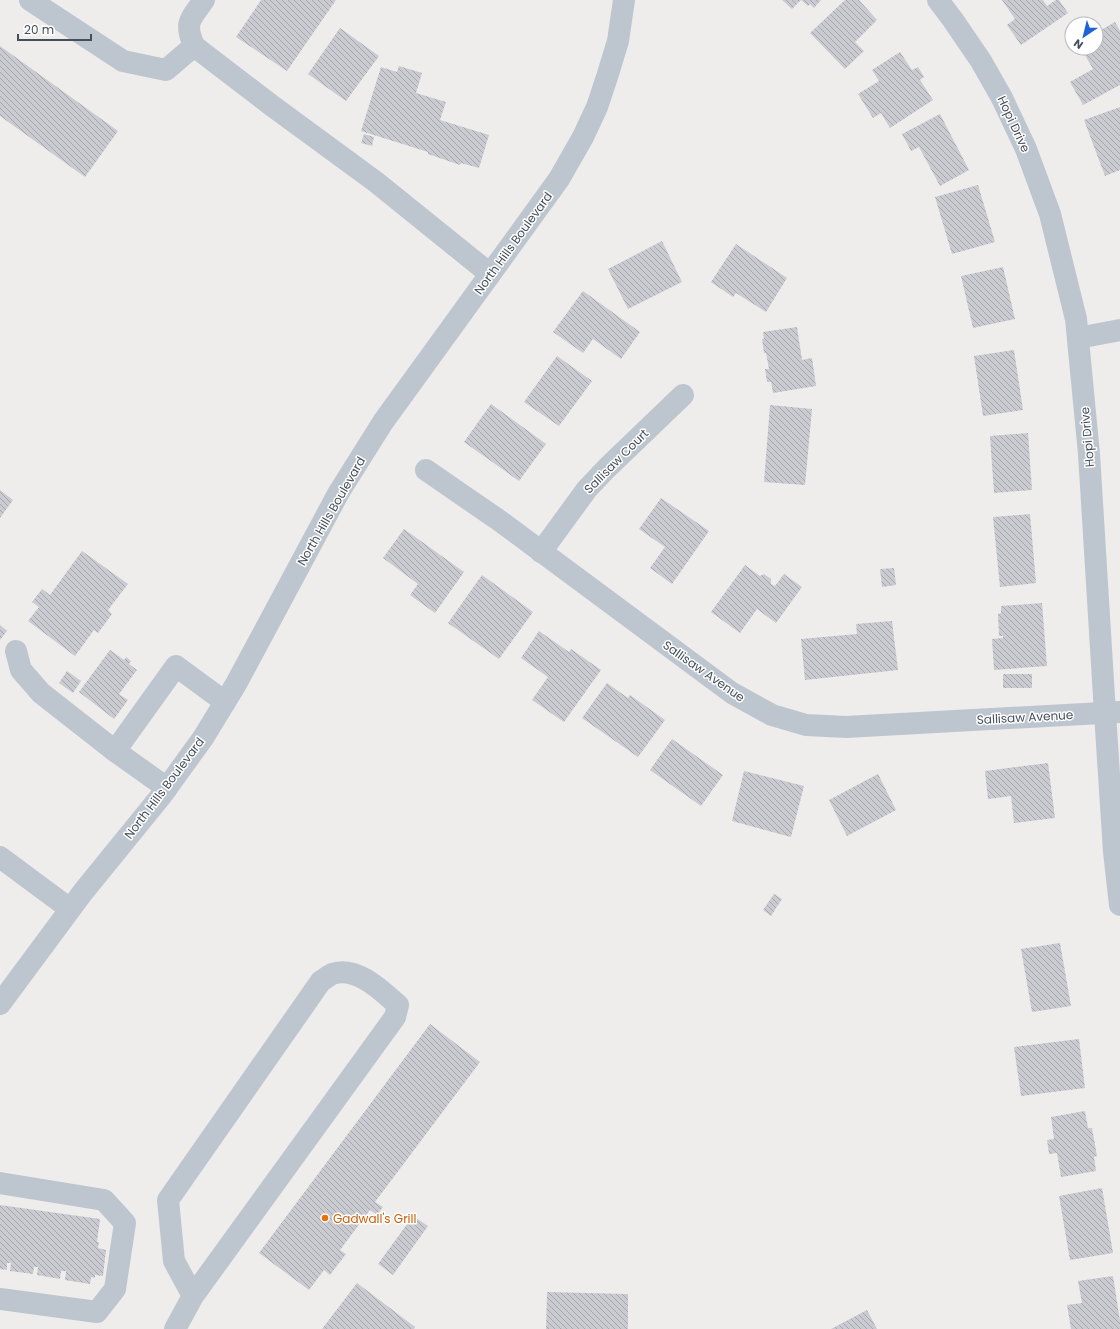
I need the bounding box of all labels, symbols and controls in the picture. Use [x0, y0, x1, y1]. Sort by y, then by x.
scale bar [18, 16, 91, 42]
north arrow [1064, 16, 1104, 56]
text: 20 m [24, 21, 54, 38]
text: N [1070, 35, 1086, 53]
street label: Hopi Drive [994, 93, 1034, 155]
street label: North Hills Boulevard [470, 188, 556, 298]
street label: Hopi Drive [1076, 406, 1098, 468]
street label: Sallisaw Court [580, 425, 652, 497]
street label: North Hills Boulevard [293, 453, 369, 569]
street label: Sallisaw Avenue [660, 636, 748, 706]
street label: Sallisaw Avenue [976, 706, 1074, 728]
street label: North Hills Boulevard [120, 734, 208, 842]
place label: Gadwall's Grill [333, 1210, 417, 1227]
marker: Gadwall's Grill [320, 1213, 330, 1223]

